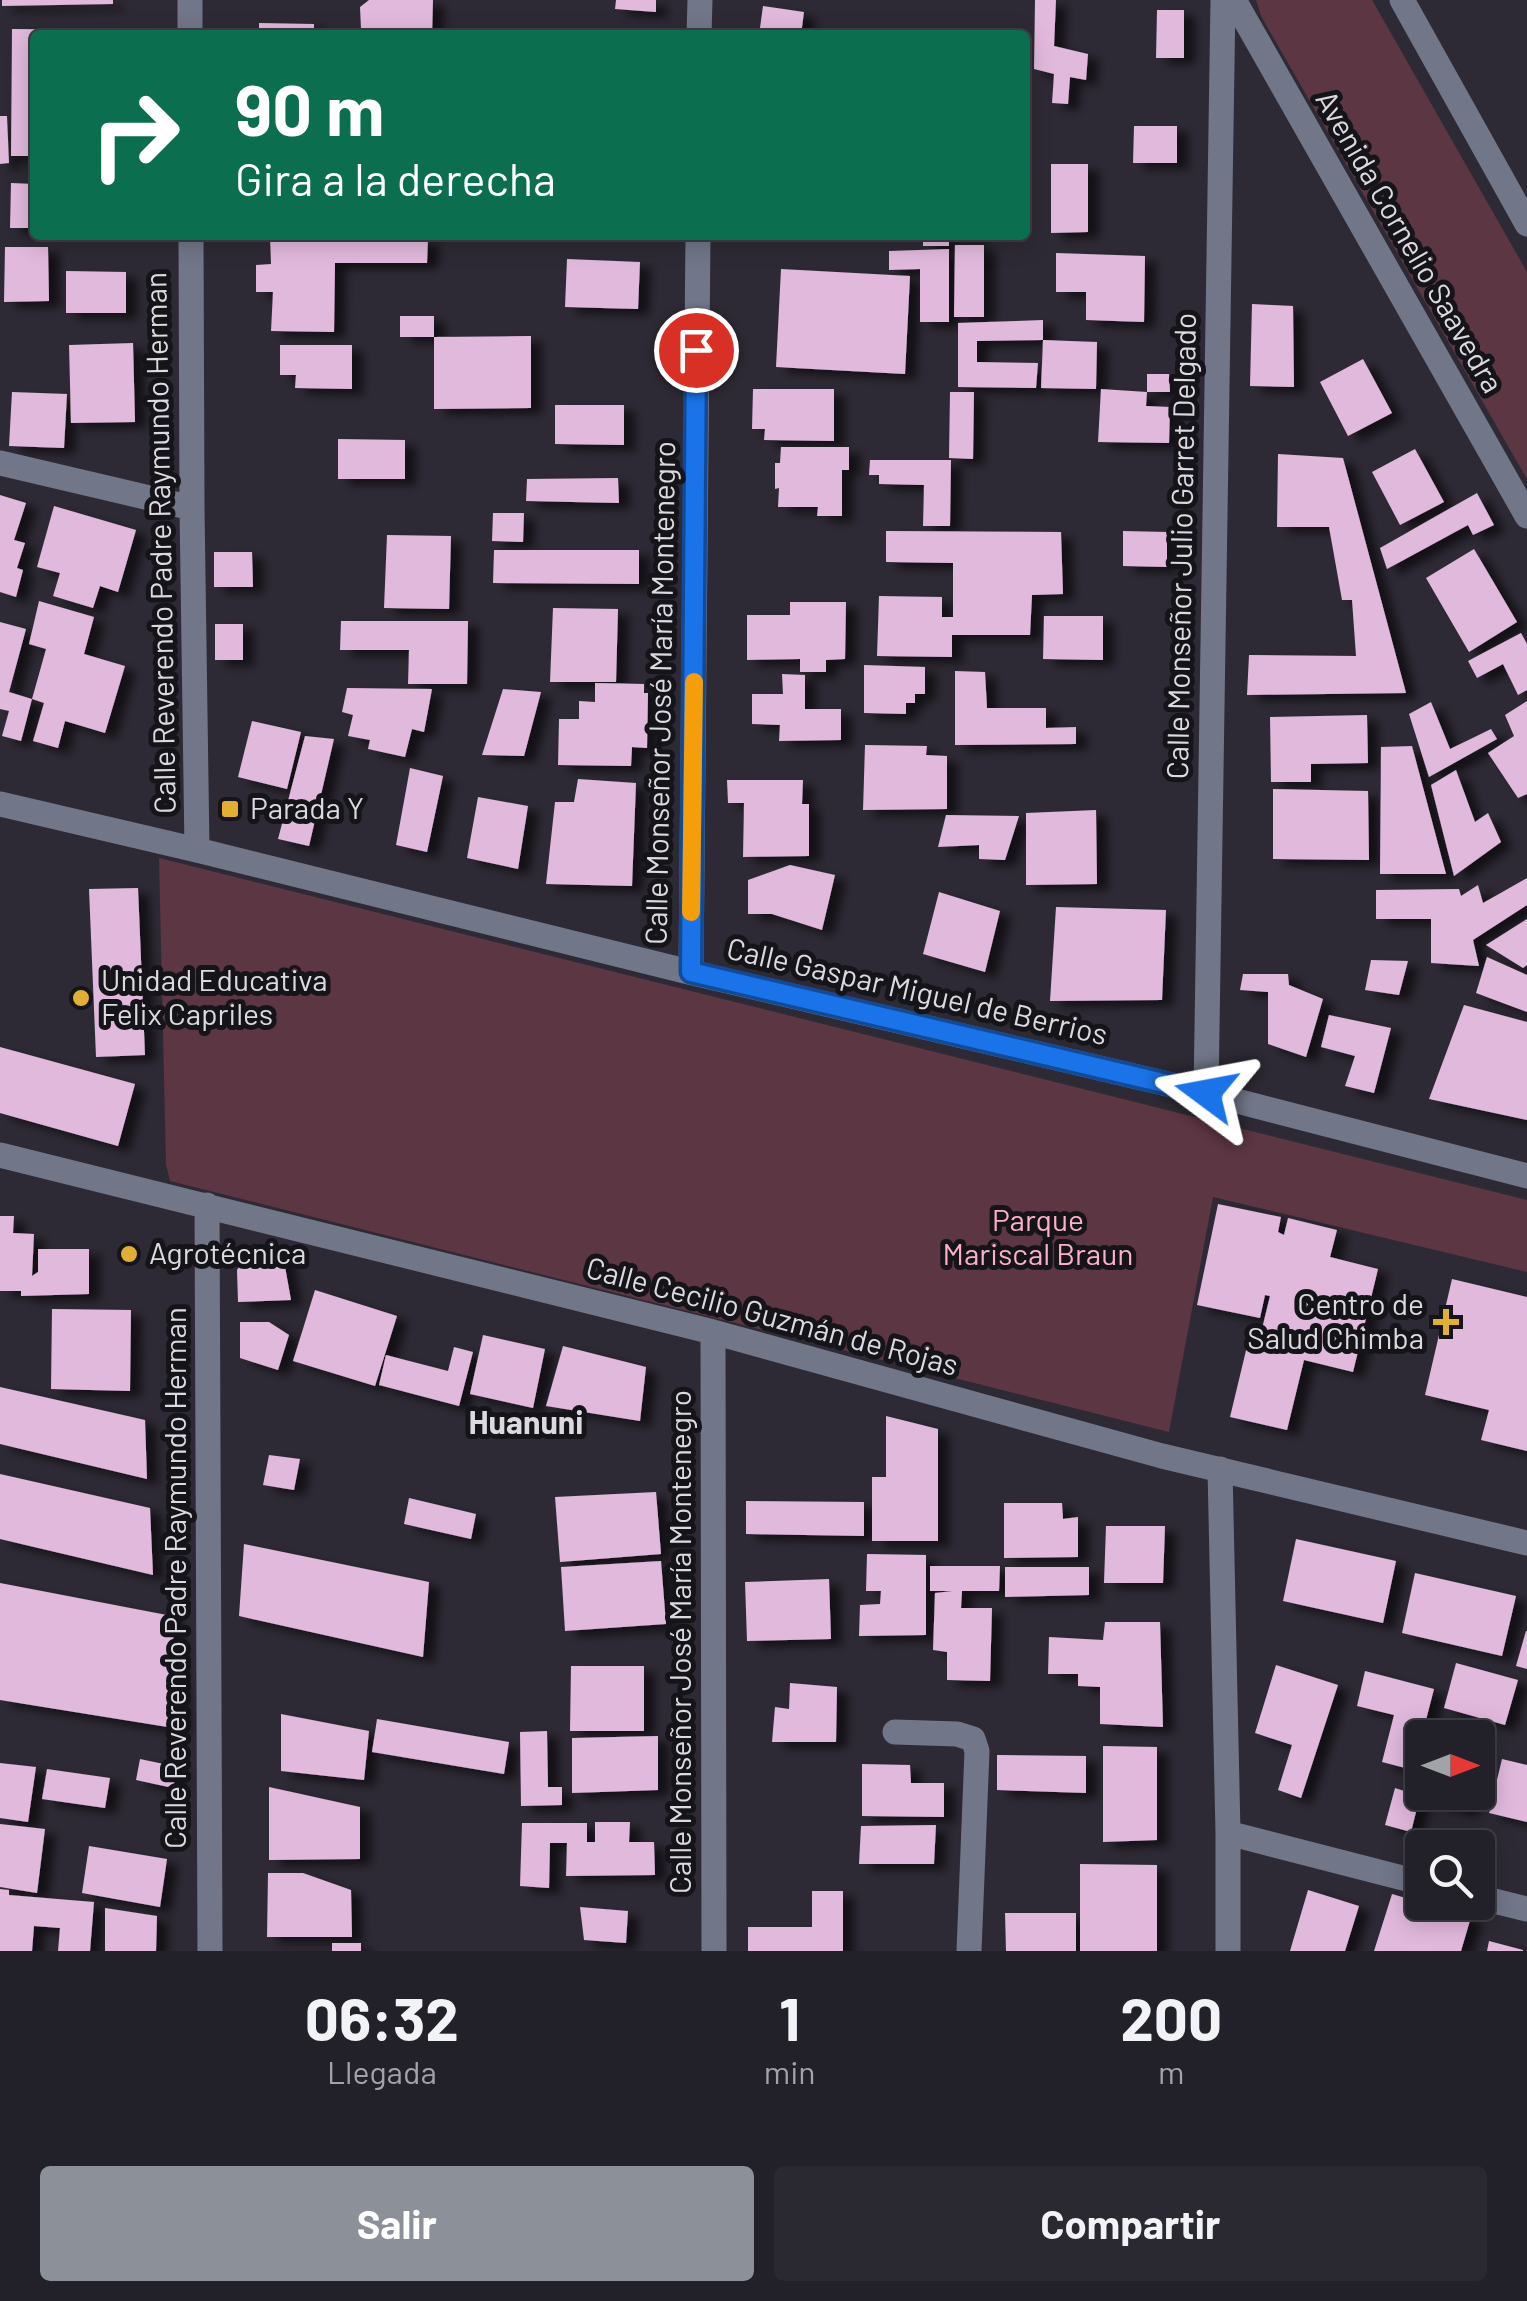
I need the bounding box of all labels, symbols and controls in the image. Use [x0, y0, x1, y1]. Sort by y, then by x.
text: 90 m [235, 66, 385, 150]
icon: right [70, 70, 200, 200]
street label: Avenida Cornelio Saavedra [1309, 83, 1512, 399]
text: Gira a la derecha [235, 151, 556, 205]
street label: Calle Reverendo Padre Raymundo Herman [136, 272, 182, 814]
pin [654, 308, 739, 393]
street label: Calle Monseñor Julio Garret Delgado [1158, 312, 1202, 780]
icon: arrive [669, 323, 724, 378]
street label: Calle Monseñor José María Montenegro [637, 441, 681, 945]
place label: Parada Y [250, 789, 364, 825]
marker: Parada Y [219, 798, 241, 820]
street label: Calle Gaspar Miguel de Berrios [724, 929, 1111, 1051]
place label: Unidad Educativa Felix Capriles [101, 961, 328, 1031]
marker: Unidad Educativa Felix Capriles [70, 987, 92, 1009]
position arrow [1154, 1041, 1258, 1145]
park label: Parque Mariscal Braun [943, 1201, 1133, 1271]
place label: Agrotécnica [149, 1234, 306, 1270]
marker: Agrotécnica [118, 1243, 140, 1265]
street label: Calle Cecilio Guzmán de Rojas [583, 1248, 962, 1382]
place label: Centro de Salud Chimba [1247, 1285, 1424, 1355]
street label: Calle Reverendo Padre Raymundo Herman [156, 1307, 192, 1849]
marker: Centro de Salud Chimba [1433, 1309, 1459, 1335]
street label: Calle Monseñor José María Montenegro [661, 1390, 697, 1894]
district label: Huanuni [468, 1402, 584, 1440]
north arrow [1405, 1720, 1495, 1810]
map controls [1405, 1720, 1495, 1920]
button: search [1405, 1830, 1495, 1920]
text: 06:32 [305, 1981, 459, 2053]
text: 1 [779, 1981, 800, 2053]
text: 200 [1120, 1981, 1222, 2053]
text: Llegada [327, 2052, 437, 2090]
text: min [764, 2052, 816, 2090]
text: m [1158, 2052, 1184, 2090]
button: Salir [40, 2166, 754, 2281]
button: Compartir [774, 2166, 1487, 2281]

